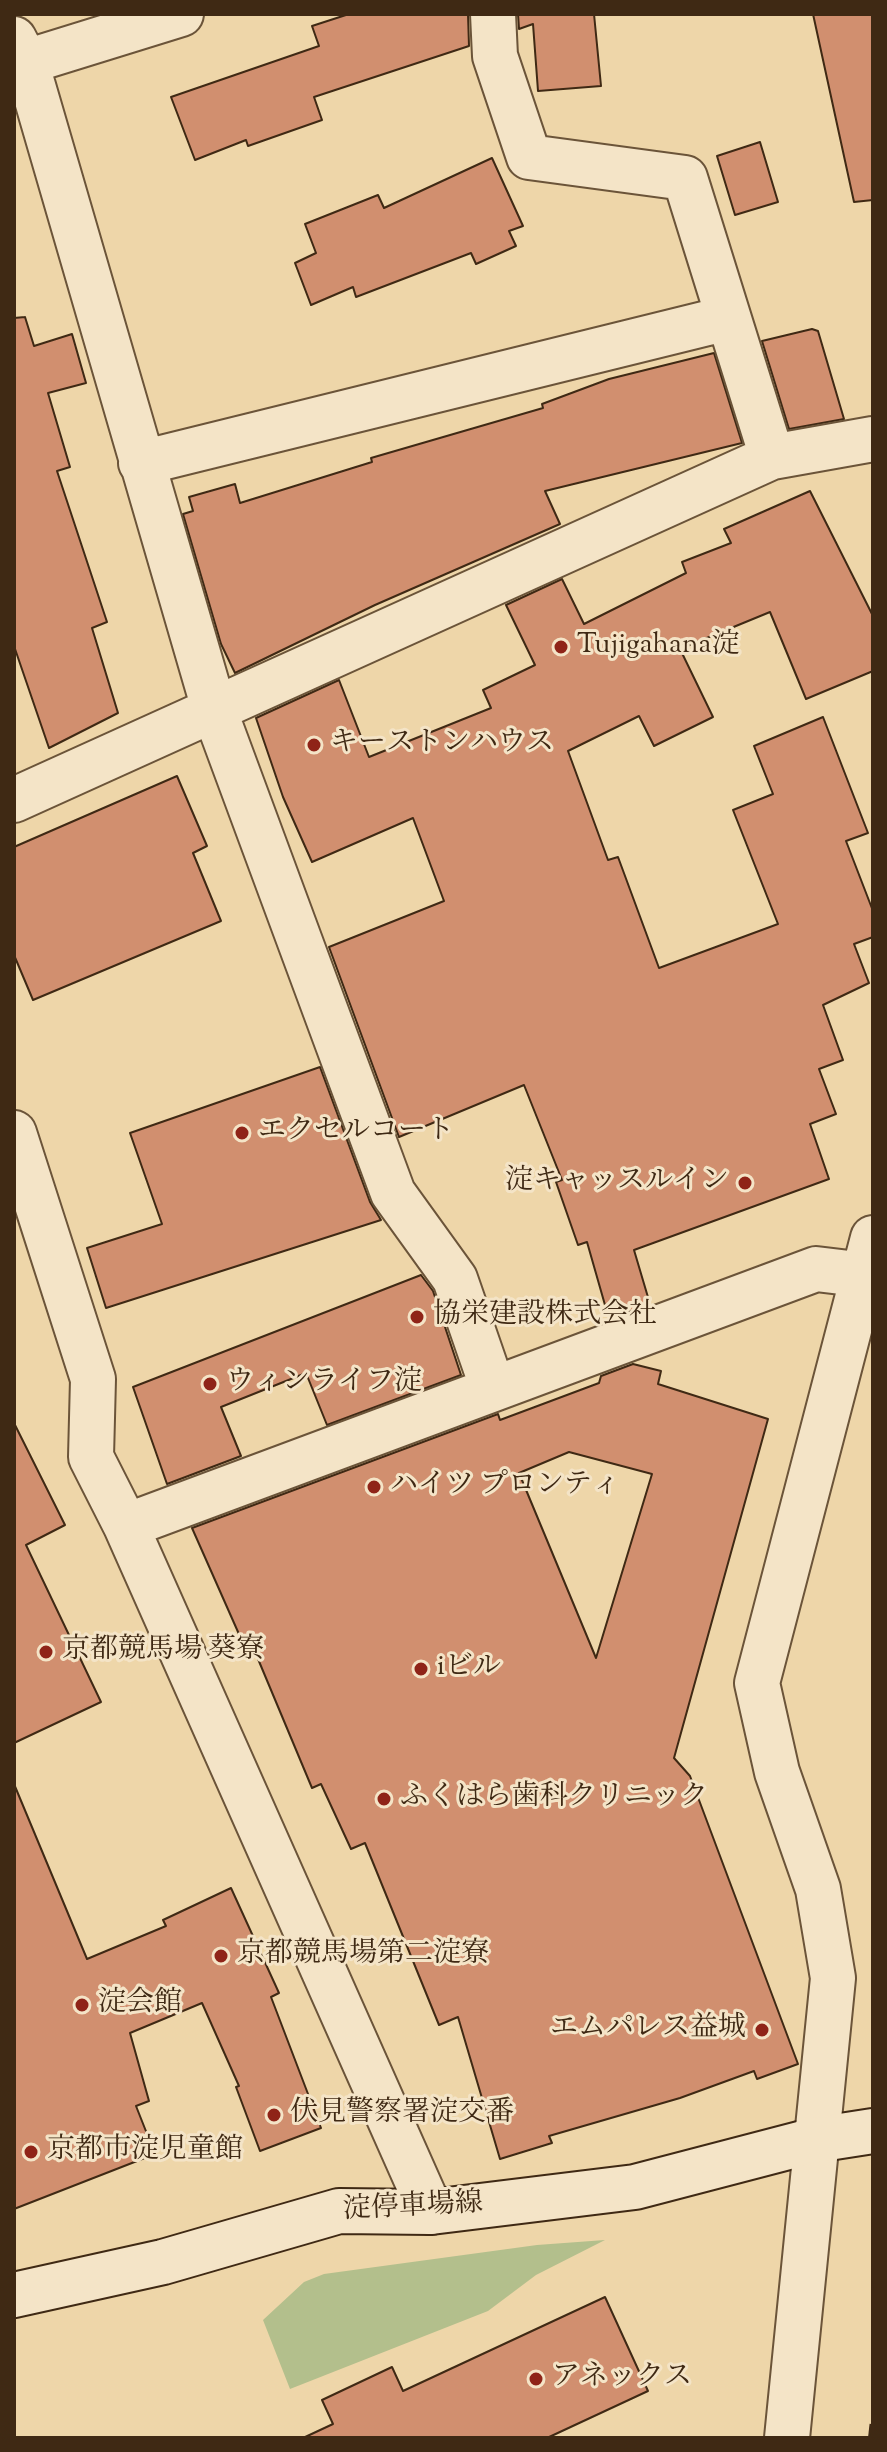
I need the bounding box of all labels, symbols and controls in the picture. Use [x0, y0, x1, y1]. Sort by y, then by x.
place label: Tujigahana淀 [577, 630, 739, 664]
marker: Tujigahana淀 [552, 638, 570, 656]
place label: キーストンハウス [330, 728, 554, 762]
marker: キーストンハウス [305, 736, 323, 754]
place label: エクセルコート [258, 1116, 454, 1150]
marker: エクセルコート [233, 1124, 251, 1142]
place label: 淀キャッスルイン [505, 1166, 729, 1200]
marker: 淀キャッスルイン [736, 1174, 754, 1192]
place label: 協栄建設株式会社 [433, 1300, 657, 1334]
marker: 協栄建設株式会社 [408, 1308, 426, 1326]
place label: ウィンライフ淀 [226, 1367, 422, 1401]
marker: ウィンライフ淀 [201, 1375, 219, 1393]
place label: ハイツ プロンティ [390, 1470, 620, 1504]
marker: ハイツ プロンティ [365, 1478, 383, 1496]
place label: 京都競馬場 葵寮 [62, 1635, 264, 1669]
marker: 京都競馬場 葵寮 [37, 1643, 55, 1661]
place label: iビル [437, 1652, 501, 1686]
marker: iビル [412, 1660, 430, 1678]
place label: ふくはら歯科クリニック [400, 1782, 708, 1816]
marker: ふくはら歯科クリニック [375, 1790, 393, 1808]
place label: 京都競馬場第二淀寮 [237, 1939, 489, 1973]
marker: 京都競馬場第二淀寮 [212, 1947, 230, 1965]
place label: 淀会館 [98, 1988, 182, 2022]
marker: 淀会館 [73, 1996, 91, 2014]
place label: エムパレス益城 [550, 2013, 746, 2047]
marker: エムパレス益城 [753, 2021, 771, 2039]
place label: 伏見警察署淀交番 [290, 2098, 514, 2132]
marker: 伏見警察署淀交番 [265, 2106, 283, 2124]
place label: 京都市淀児童館 [47, 2135, 243, 2169]
marker: 京都市淀児童館 [22, 2143, 40, 2161]
street label: 淀停車場線 [342, 2189, 484, 2229]
place label: アネックス [552, 2362, 692, 2396]
marker: アネックス [527, 2370, 545, 2388]

